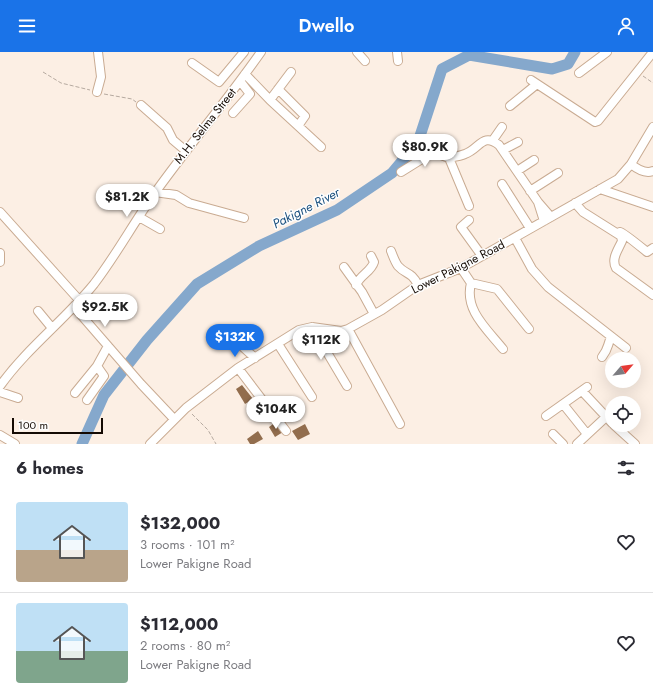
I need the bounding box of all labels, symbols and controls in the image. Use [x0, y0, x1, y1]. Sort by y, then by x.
text: Dwello [299, 13, 354, 39]
icon: menu [16, 15, 38, 37]
icon: person [615, 15, 637, 37]
street label: M.H. Selma Street [170, 84, 240, 168]
pin: $80.9K [392, 134, 458, 168]
text: $80.9K [402, 137, 448, 156]
water label: Pakigne River [269, 183, 344, 233]
pin: $81.2K [94, 184, 160, 218]
text: $81.2K [105, 187, 149, 206]
street label: Lower Pakigne Road [408, 236, 508, 298]
pin: $92.5K [72, 294, 138, 328]
text: $92.5K [82, 297, 128, 316]
pin: $132K [207, 324, 263, 358]
text: $132K [215, 327, 255, 346]
pin: $112K [293, 327, 349, 361]
text: $112K [302, 330, 340, 349]
north arrow [605, 352, 641, 388]
map controls [605, 352, 641, 432]
pin: $104K [248, 396, 304, 430]
button: locate [605, 396, 641, 432]
text: $104K [255, 399, 297, 418]
scale bar [12, 416, 103, 435]
text: 100 m [18, 417, 48, 433]
text: 6 homes [16, 456, 84, 480]
icon: filters [615, 457, 637, 479]
text: $132,000 [140, 511, 220, 535]
icon: home [48, 518, 96, 566]
icon: heart [615, 531, 637, 553]
text: 3 rooms · 101 m² [140, 535, 235, 554]
text: Lower Pakigne Road [140, 554, 251, 573]
text: $112,000 [140, 612, 218, 636]
icon: home [48, 619, 96, 667]
icon: heart [615, 632, 637, 654]
text: 2 rooms · 80 m² [140, 636, 230, 655]
text: Lower Pakigne Road [140, 655, 251, 674]

